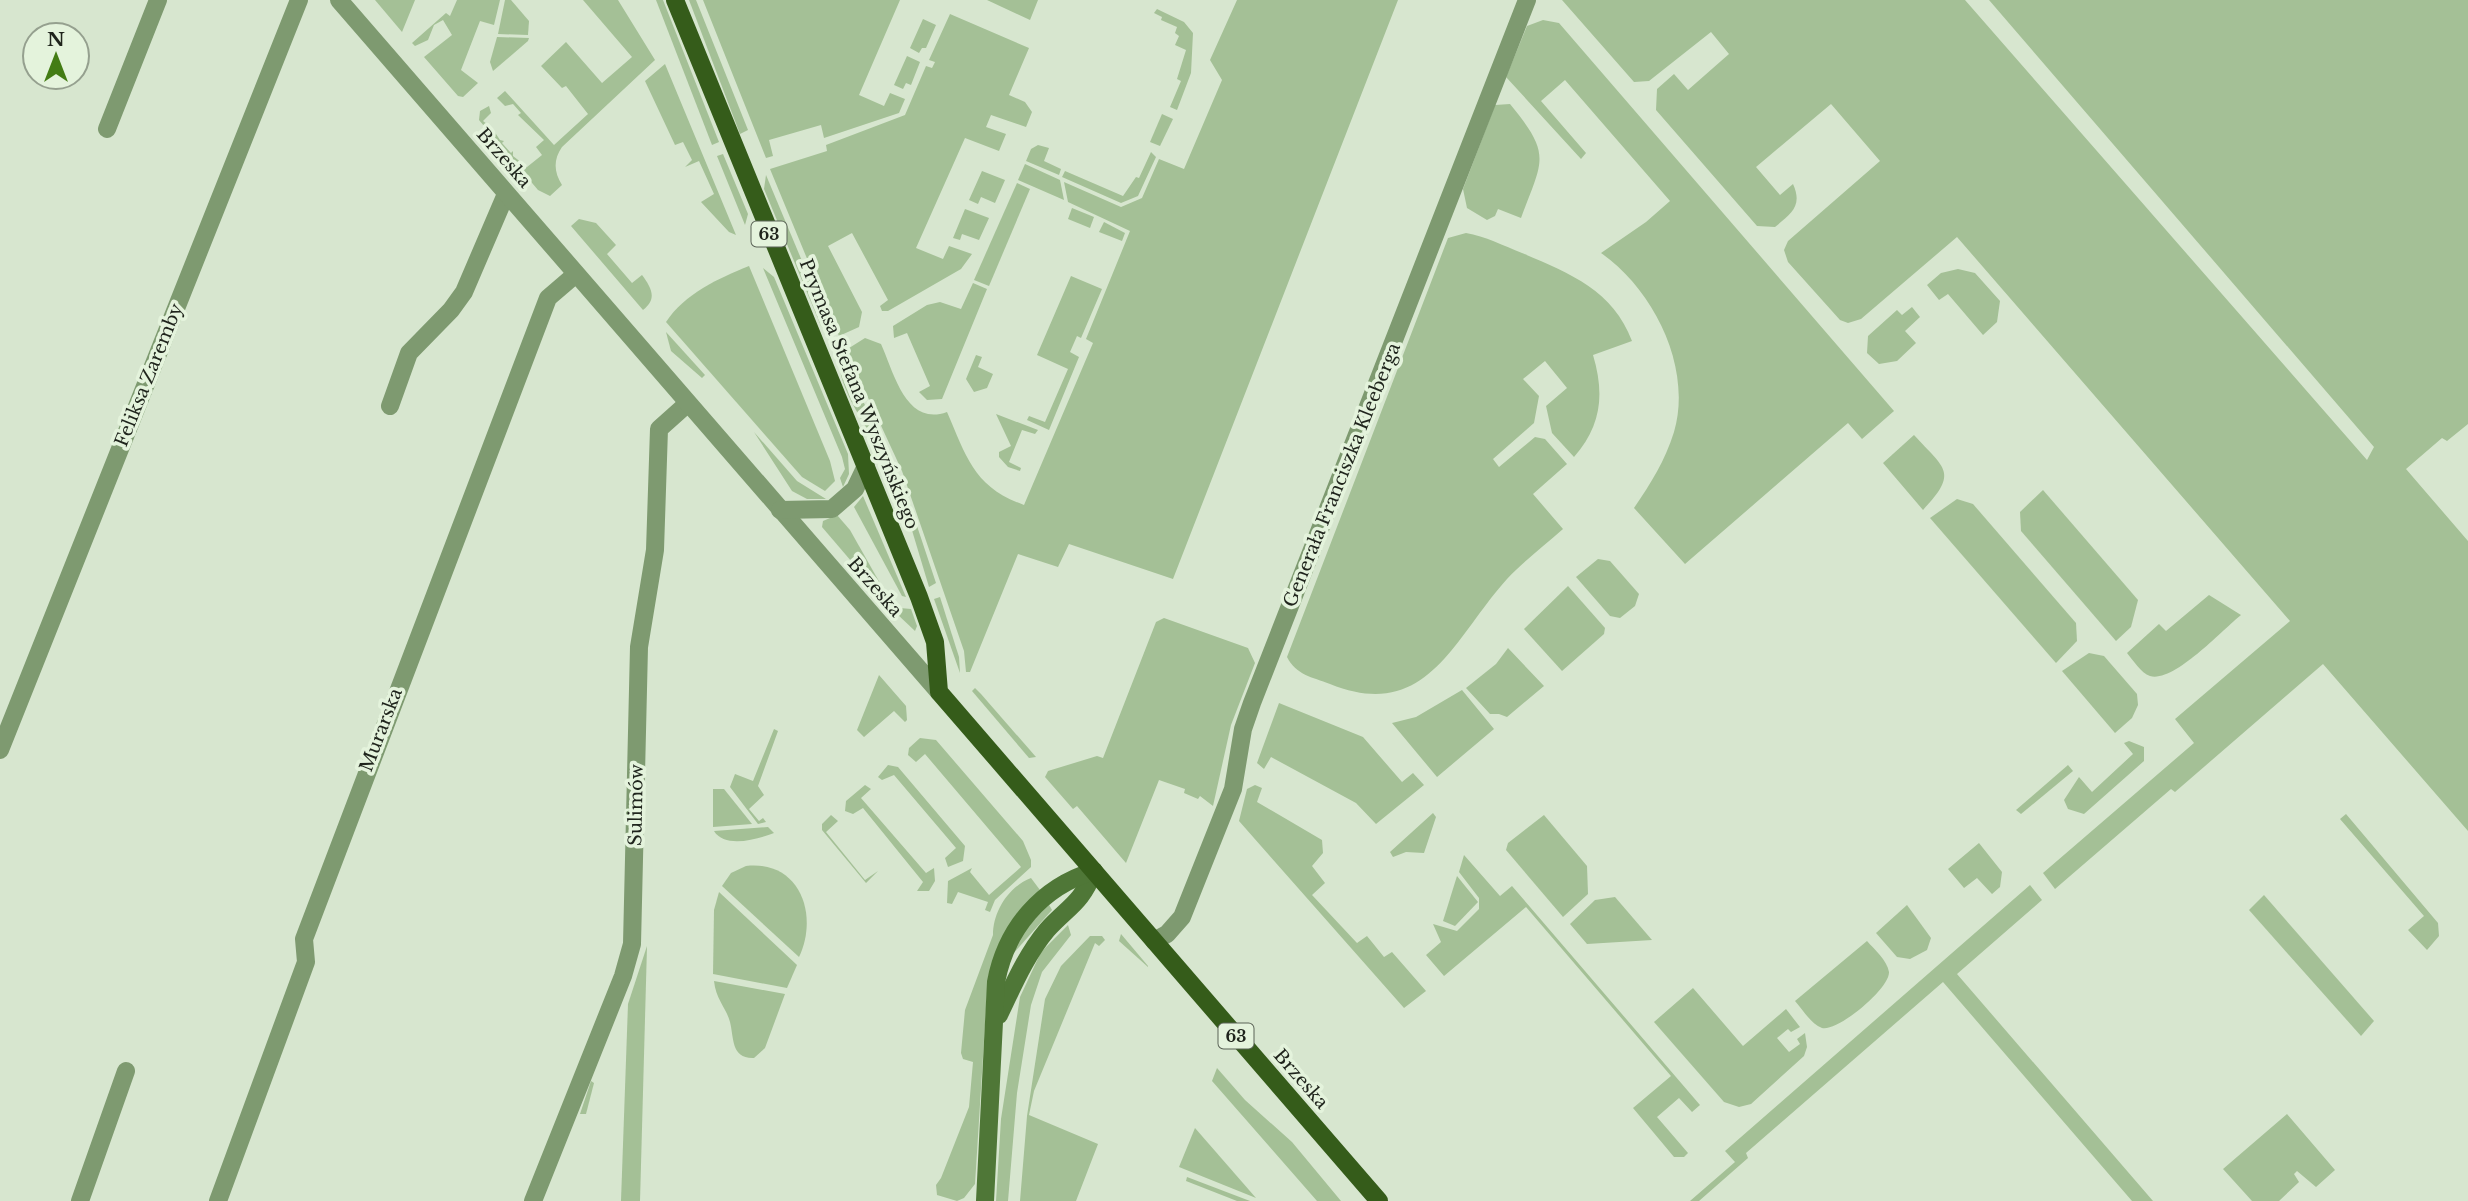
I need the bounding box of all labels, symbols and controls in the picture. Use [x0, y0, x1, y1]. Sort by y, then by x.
north arrow [21, 21, 91, 91]
text: N [47, 28, 65, 51]
street label: Brzeska [472, 124, 536, 192]
road number: 63 [752, 222, 786, 246]
street label: Prymasa Stefana Wyszyńskiego [795, 256, 923, 532]
street label: Feliksa Zaremby [110, 300, 188, 450]
street label: Generała Franciszka Kleeberga [1279, 340, 1405, 610]
street label: Brzeska [843, 553, 907, 621]
street label: Murarska [355, 685, 407, 775]
street label: Sulimów [624, 763, 648, 846]
road number: 63 [1218, 1024, 1254, 1048]
street label: Brzeska [1269, 1045, 1333, 1113]

